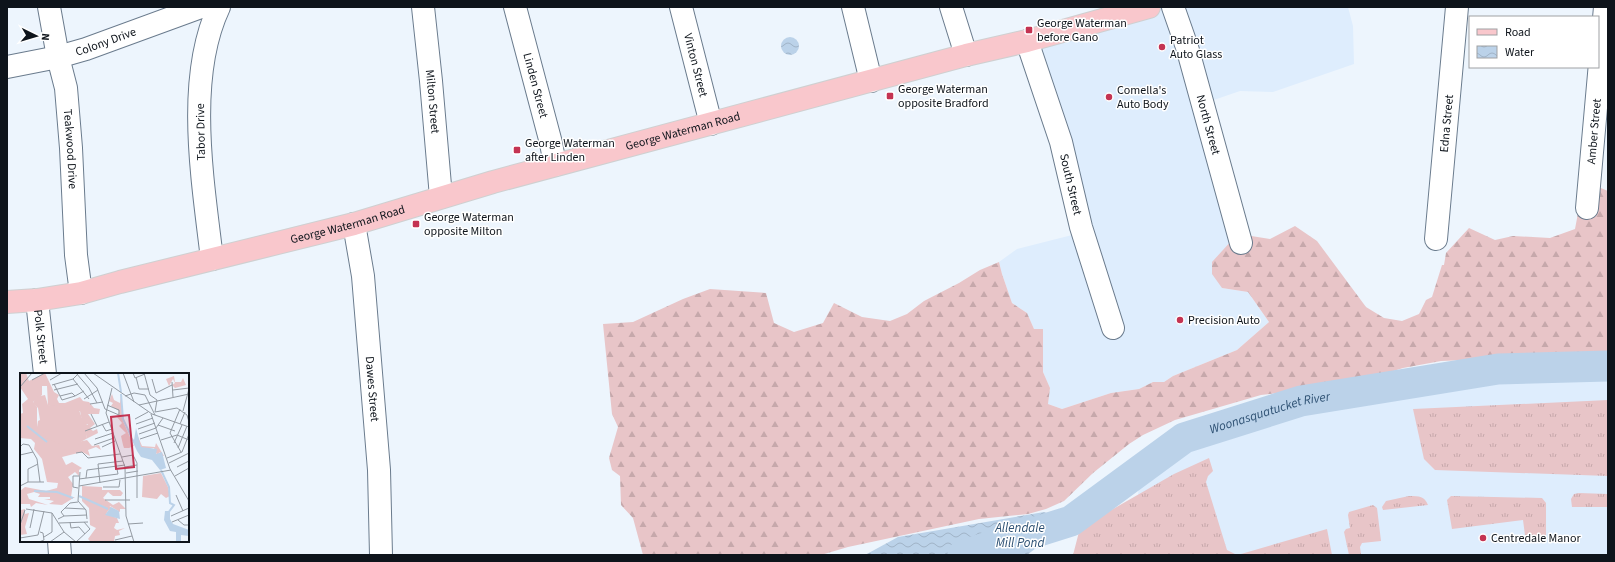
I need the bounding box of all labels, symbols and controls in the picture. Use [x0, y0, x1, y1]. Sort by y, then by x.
place label: George Waterman before Gano [1037, 15, 1127, 46]
north arrow [16, 16, 56, 56]
legend [1469, 16, 1599, 68]
street label: Colony Drive [73, 23, 138, 60]
text: Road [1505, 24, 1531, 41]
marker: George Waterman before Gano [1024, 25, 1034, 35]
street label: Vinton Street [680, 31, 712, 99]
place label: Patriot Auto Glass [1170, 32, 1222, 63]
text: N [38, 33, 53, 41]
marker: Patriot Auto Glass [1157, 42, 1167, 52]
text: Water [1505, 44, 1535, 61]
street label: Linden Street [519, 51, 553, 120]
street label: Milton Street [421, 69, 444, 134]
place label: George Waterman opposite Bradford [898, 81, 989, 112]
place label: Comella's Auto Body [1117, 82, 1169, 113]
marker: George Waterman opposite Bradford [885, 91, 895, 101]
marker: Comella's Auto Body [1104, 92, 1114, 102]
street label: North Street [1192, 93, 1225, 157]
street label: Edna Street [1435, 94, 1458, 153]
street label: Amber Street [1582, 98, 1605, 165]
street label: Tabor Drive [192, 103, 210, 161]
street label: George Waterman Road [624, 107, 742, 155]
street label: Teakwood Drive [59, 108, 81, 189]
place label: George Waterman after Linden [525, 135, 615, 166]
marker: George Waterman after Linden [512, 145, 522, 155]
street label: South Street [1056, 152, 1086, 217]
street label: George Waterman Road [289, 201, 407, 248]
place label: George Waterman opposite Milton [424, 209, 514, 240]
marker: George Waterman opposite Milton [411, 219, 421, 229]
street label: Polk Street [30, 309, 52, 365]
place label: Precision Auto [1188, 312, 1260, 329]
marker: Precision Auto [1175, 315, 1185, 325]
street label: Dawes Street [361, 355, 383, 422]
inset map [20, 373, 189, 542]
water label: Woonasquatucket River [1207, 387, 1332, 438]
water label: Allendale Mill Pond [994, 519, 1045, 552]
place label: Centredale Manor [1491, 530, 1581, 547]
marker: Centredale Manor [1478, 533, 1488, 543]

